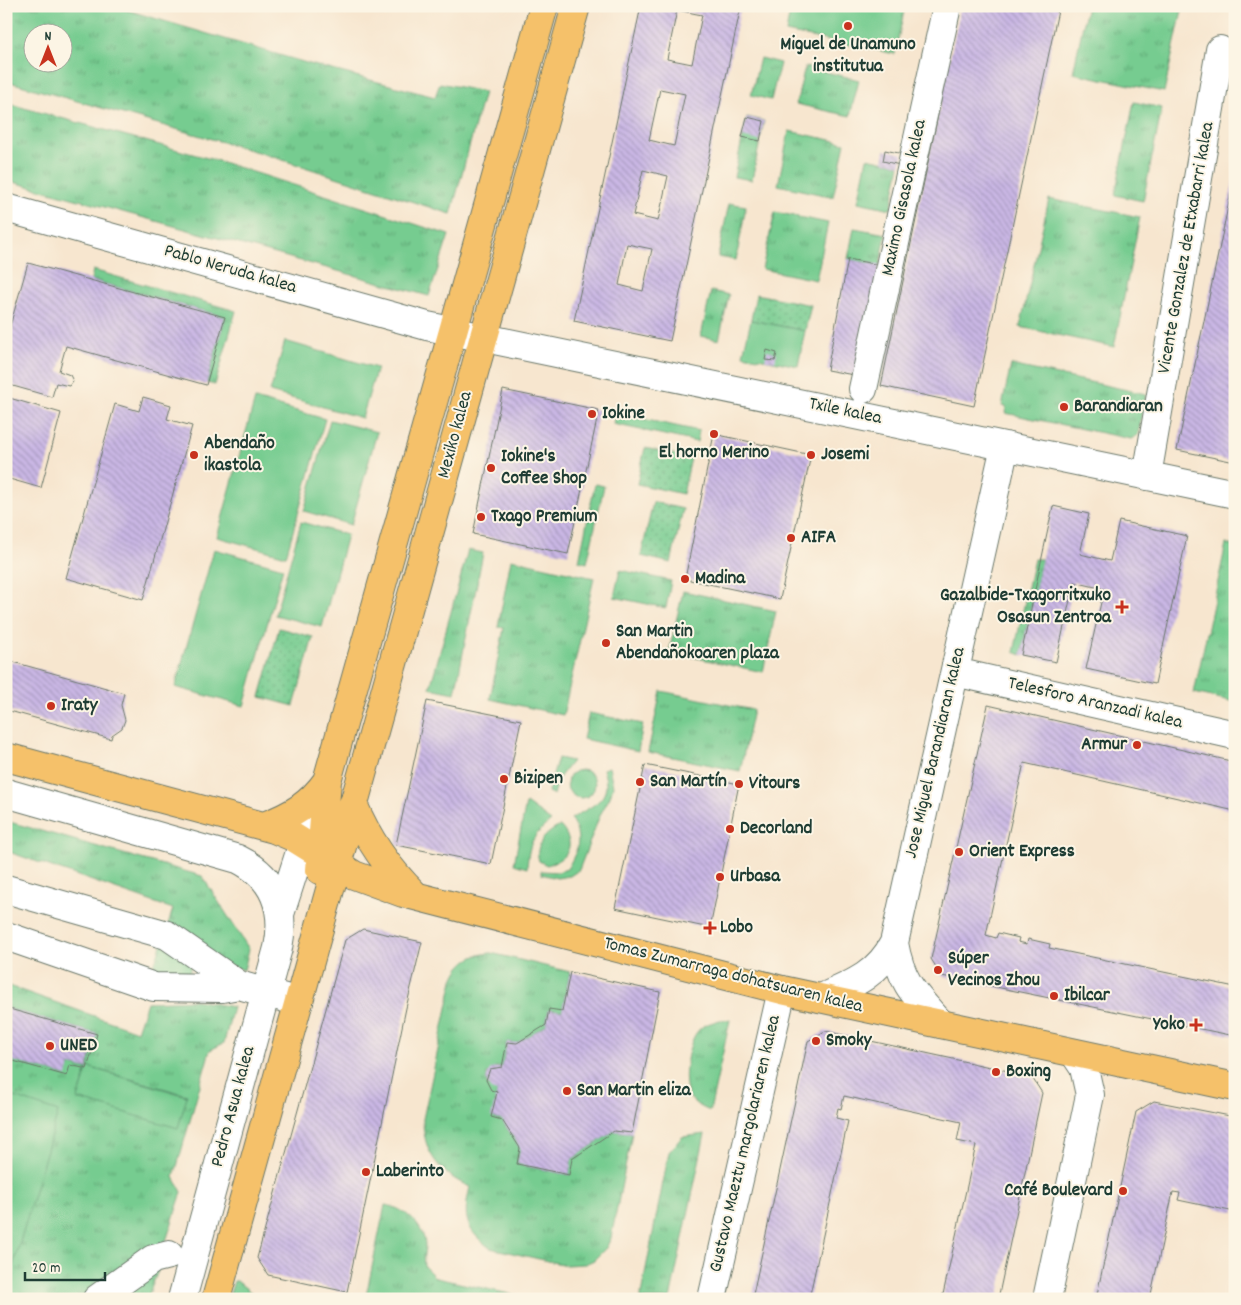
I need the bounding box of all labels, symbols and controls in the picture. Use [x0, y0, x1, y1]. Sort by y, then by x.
marker: Miguel de Unamuno institutua [842, 20, 854, 32]
north arrow [22, 22, 72, 72]
text: N [45, 27, 52, 47]
place label: Miguel de Unamuno institutua [780, 32, 916, 81]
street label: Maximo Gisasola kalea [875, 116, 935, 279]
street label: Vicente Gonzalez de Etxabarri kalea [1152, 119, 1223, 376]
street label: Pablo Neruda kalea [161, 238, 300, 302]
street label: Mexiko kalea [431, 387, 481, 482]
street label: Txile kalea [806, 391, 885, 433]
place label: Barandiaran [1074, 394, 1163, 421]
place label: Iokine [602, 401, 645, 428]
marker: Barandiaran [1058, 401, 1070, 413]
marker: Iokine [586, 408, 598, 420]
marker: El horno Merino [708, 428, 720, 440]
place label: Abendaño ikastola [204, 431, 275, 480]
place label: El horno Merino [659, 440, 770, 467]
place label: Josemi [821, 442, 870, 469]
place label: Iokine's Coffee Shop [501, 444, 587, 493]
marker: Abendaño ikastola [188, 449, 200, 461]
marker: Josemi [805, 449, 817, 461]
marker: Iokine's Coffee Shop [485, 462, 497, 474]
place label: Txago Premium [491, 504, 598, 531]
marker: Txago Premium [475, 511, 487, 523]
place label: AIFA [801, 525, 836, 552]
marker: AIFA [785, 532, 797, 544]
place label: Madina [695, 566, 746, 593]
marker: Madina [679, 573, 691, 585]
place label: Gazalbide-Txagorritxuko Osasun Zentroa [940, 583, 1112, 632]
marker: Gazalbide-Txagorritxuko Osasun Zentroa [1115, 600, 1129, 614]
place label: San Martin Abendañokoaren plaza [616, 619, 780, 668]
marker: San Martin Abendañokoaren plaza [600, 637, 612, 649]
street label: Jose Miguel Barandiaran kalea [899, 644, 974, 861]
street label: Telesforo Aranzadi kalea [1005, 671, 1186, 737]
place label: Iraty [61, 693, 99, 720]
marker: Iraty [45, 700, 57, 712]
place label: Armur [1081, 732, 1128, 759]
marker: Armur [1131, 739, 1143, 751]
place label: Bizipen [514, 766, 563, 793]
place label: San Martín [650, 769, 727, 796]
place label: Vitours [749, 771, 800, 798]
marker: Bizipen [498, 773, 510, 785]
marker: San Martín [634, 776, 646, 788]
marker: Vitours [733, 778, 745, 790]
place label: Decorland [740, 816, 813, 843]
marker: Decorland [724, 823, 736, 835]
place label: Orient Express [969, 839, 1075, 866]
marker: Orient Express [953, 846, 965, 858]
place label: Urbasa [730, 864, 781, 891]
marker: Urbasa [714, 871, 726, 883]
place label: Lobo [720, 915, 753, 942]
marker: Lobo [704, 922, 716, 934]
street label: Tomas Zumarraga dohatsuaren kalea [601, 931, 866, 1022]
place label: Súper Vecinos Zhou [948, 946, 1040, 995]
marker: Súper Vecinos Zhou [932, 964, 944, 976]
place label: Ibilcar [1064, 983, 1111, 1010]
marker: Ibilcar [1048, 990, 1060, 1002]
street label: Gustavo Maeztu margolariaren kalea [703, 1012, 789, 1275]
place label: Yoko [1152, 1012, 1186, 1039]
marker: Yoko [1189, 1018, 1203, 1032]
place label: Smoky [826, 1028, 873, 1055]
place label: UNED [60, 1033, 97, 1060]
marker: Smoky [810, 1035, 822, 1047]
marker: UNED [44, 1040, 56, 1052]
street label: Pedro Asua kalea [205, 1043, 263, 1170]
place label: Boxing [1006, 1059, 1051, 1086]
marker: Boxing [990, 1066, 1002, 1078]
place label: San Martin eliza [577, 1078, 692, 1105]
marker: San Martin eliza [561, 1085, 573, 1097]
place label: Laberinto [376, 1159, 445, 1186]
marker: Laberinto [360, 1166, 372, 1178]
place label: Café Boulevard [1004, 1178, 1113, 1205]
marker: Café Boulevard [1117, 1185, 1129, 1197]
scale bar [25, 1250, 105, 1282]
text: 20 m [32, 1258, 60, 1280]

